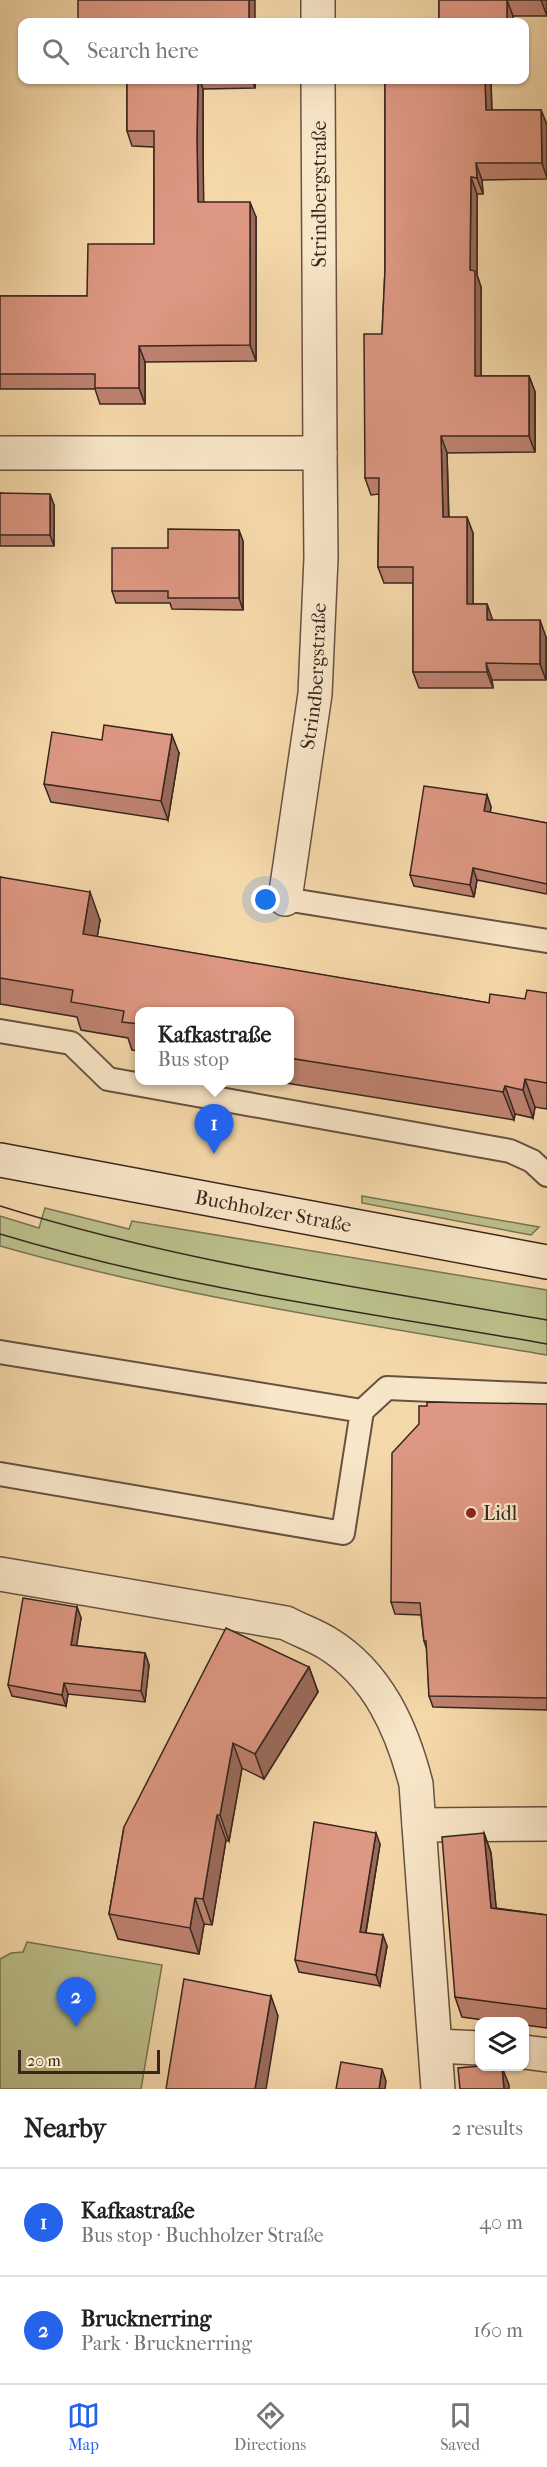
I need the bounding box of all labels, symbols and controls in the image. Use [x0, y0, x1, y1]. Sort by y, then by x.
search box [18, 18, 529, 84]
icon: search [39, 35, 72, 68]
text: Search here [87, 38, 199, 64]
street label: Strindbergstraße [308, 120, 331, 267]
street label: Strindbergstraße [296, 602, 331, 751]
your location [251, 885, 280, 914]
popup [135, 1007, 294, 1085]
text: Kafkastraße [158, 1022, 271, 1048]
text: Bus stop [158, 1048, 229, 1071]
pin: 1 [194, 1104, 234, 1154]
street label: Buchholzer Straße [193, 1186, 353, 1237]
place label: Lidl [483, 1502, 518, 1525]
marker: Lidl [464, 1506, 478, 1520]
pin: 2 [56, 1978, 96, 2027]
map controls [475, 2017, 529, 2071]
button: layers [475, 2017, 529, 2071]
scale bar [18, 2047, 160, 2074]
text: 20 m [27, 2051, 61, 2070]
text: Nearby [24, 2113, 106, 2144]
text: 2 results [452, 2117, 523, 2140]
text: Kafkastraße [81, 2198, 195, 2224]
text: 1 [40, 2211, 47, 2234]
text: 40 m [479, 2211, 523, 2234]
text: Bus stop · Buchholzer Straße [81, 2224, 324, 2247]
text: Brucknerring [81, 2306, 211, 2332]
text: 2 [38, 2319, 49, 2342]
text: 160 m [473, 2319, 523, 2342]
text: Park · Brucknerring [81, 2332, 252, 2355]
tab: Map [67, 2399, 100, 2454]
tab: Directions [234, 2399, 306, 2454]
tab: Saved [440, 2399, 480, 2454]

